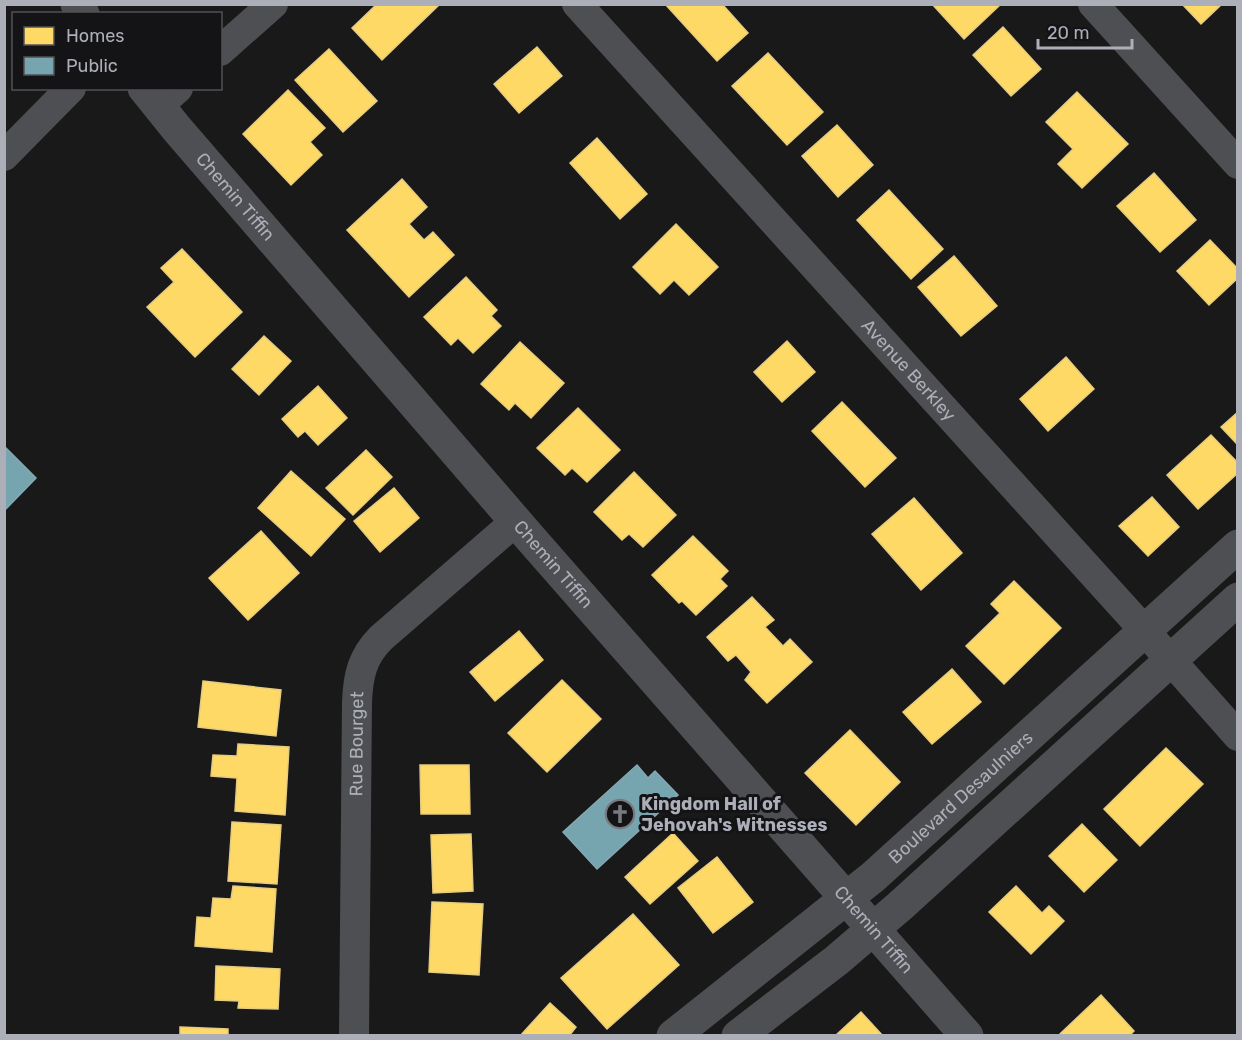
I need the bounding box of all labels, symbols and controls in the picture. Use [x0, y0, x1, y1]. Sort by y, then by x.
legend [12, 12, 222, 90]
scale bar [1038, 12, 1132, 50]
text: 20 m [1047, 22, 1089, 44]
text: Homes [66, 25, 124, 47]
text: Public [66, 55, 118, 77]
street label: Chemin Tiffin [191, 148, 280, 245]
street label: Avenue Berkley [857, 315, 960, 426]
street label: Chemin Tiffin [509, 516, 598, 613]
street label: Rue Bourget [345, 691, 369, 797]
street label: Boulevard Desaulniers [884, 726, 1037, 868]
place label: Kingdom Hall of Jehovah's Witnesses [641, 793, 827, 836]
church icon: Kingdom Hall of Jehovah's Witnesses [604, 798, 636, 830]
street label: Chemin Tiffin [829, 881, 918, 978]

